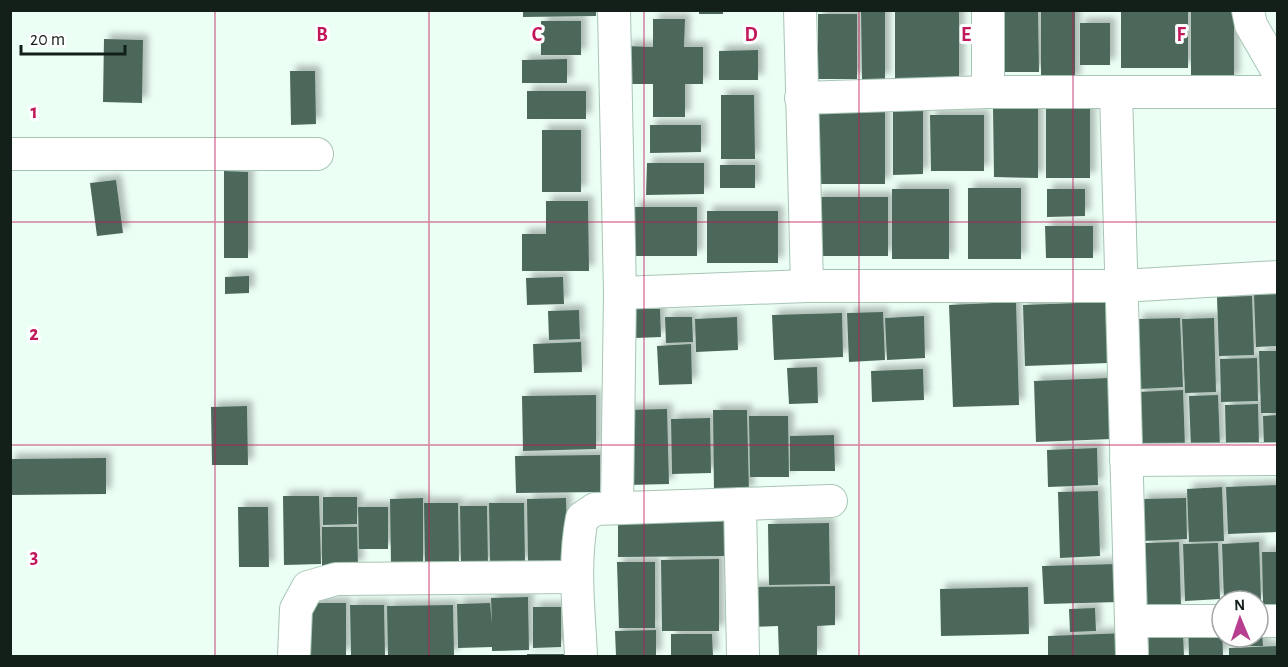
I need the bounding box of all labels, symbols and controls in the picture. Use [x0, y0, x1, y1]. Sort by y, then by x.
scale bar [21, 18, 124, 56]
text: B [316, 25, 328, 45]
text: C [532, 25, 543, 45]
text: D [744, 25, 758, 45]
text: E [961, 25, 971, 45]
text: F [1176, 25, 1186, 45]
text: 20 m [30, 31, 65, 49]
text: 1 [30, 102, 38, 122]
text: 2 [29, 324, 39, 344]
text: 3 [30, 547, 38, 567]
north arrow [1210, 589, 1270, 649]
text: N [1234, 597, 1245, 613]

